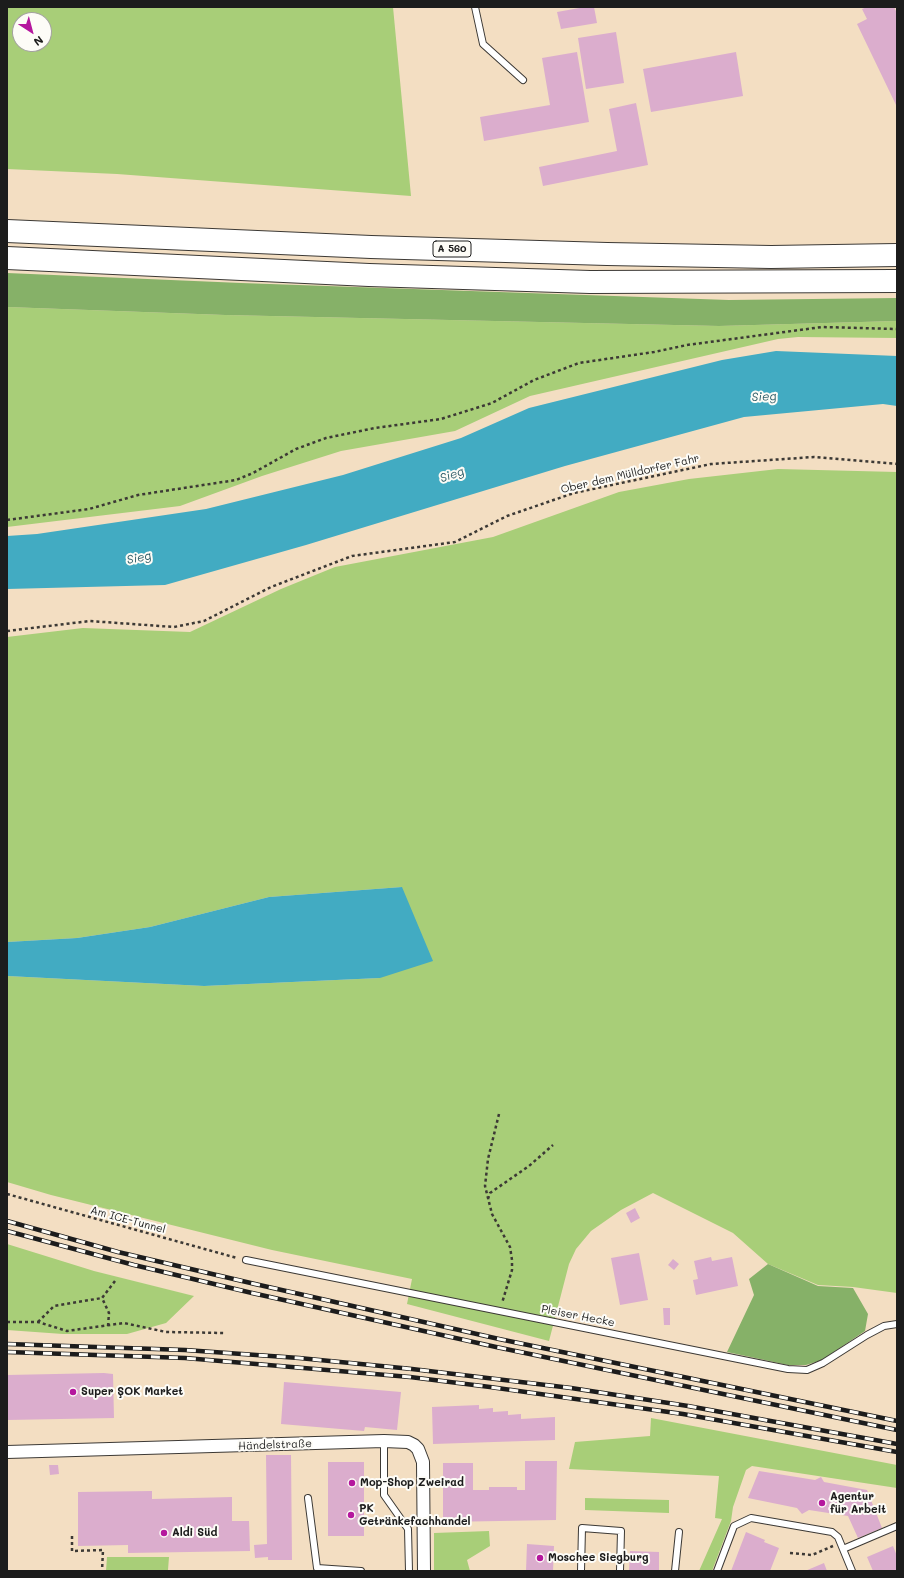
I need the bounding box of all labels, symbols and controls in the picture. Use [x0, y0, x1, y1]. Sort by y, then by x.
north arrow [12, 12, 52, 52]
text: N [31, 33, 47, 50]
road number: A 560 [433, 241, 471, 257]
water label: Sieg [751, 389, 777, 405]
street label: Ober dem Mülldorfer Fahr [559, 452, 701, 496]
water label: Sieg [438, 464, 466, 486]
water label: Sieg [125, 549, 153, 567]
street label: Am ICE-Tunnel [89, 1204, 167, 1236]
street label: Pleiser Hecke [540, 1302, 616, 1330]
place label: Super ŞOK Market [81, 1385, 183, 1399]
marker: Super ŞOK Market [68, 1387, 78, 1397]
street label: Händelstraße [238, 1437, 312, 1453]
place label: Mop-Shop Zweirad [360, 1476, 464, 1490]
marker: Mop-Shop Zweirad [347, 1478, 357, 1488]
place label: Agentur für Arbeit [830, 1490, 886, 1516]
marker: Agentur für Arbeit [817, 1498, 827, 1508]
place label: PK Getränkefachhandel [359, 1502, 471, 1528]
marker: PK Getränkefachhandel [346, 1510, 356, 1520]
place label: Aldi Süd [172, 1526, 217, 1540]
marker: Aldi Süd [159, 1528, 169, 1538]
place label: Moschee Siegburg [548, 1551, 648, 1565]
marker: Moschee Siegburg [535, 1553, 545, 1563]

